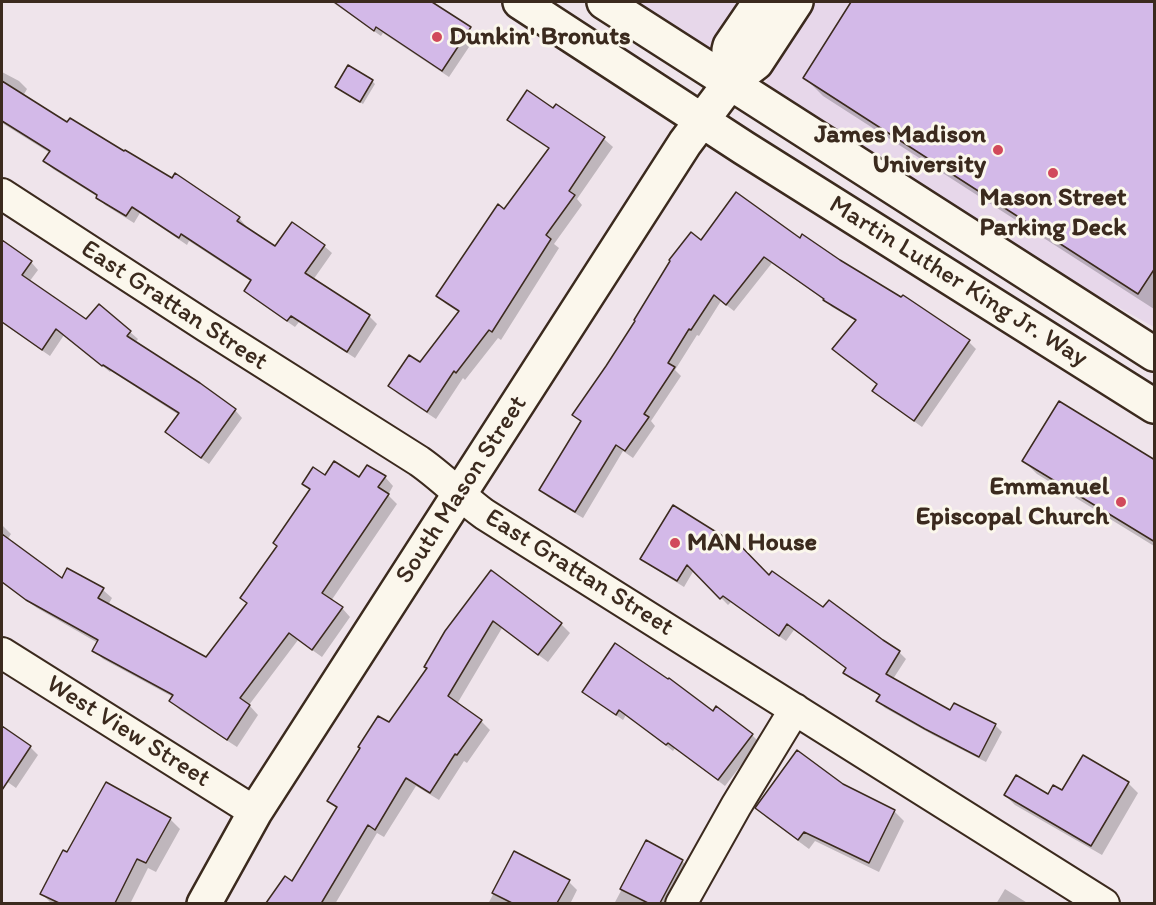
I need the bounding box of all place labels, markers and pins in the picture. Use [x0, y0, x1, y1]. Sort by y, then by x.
place label: Dunkin' Bronuts [449, 21, 630, 53]
marker: Dunkin' Bronuts [430, 30, 444, 44]
place label: James Madison University [814, 119, 986, 180]
marker: James Madison University [991, 143, 1005, 157]
marker: Mason Street Parking Deck [1046, 166, 1060, 180]
place label: Mason Street Parking Deck [979, 182, 1127, 243]
place label: Emmanuel Episcopal Church [916, 471, 1109, 532]
marker: Emmanuel Episcopal Church [1114, 495, 1128, 509]
place label: MAN House [687, 527, 817, 559]
marker: MAN House [668, 536, 682, 550]

